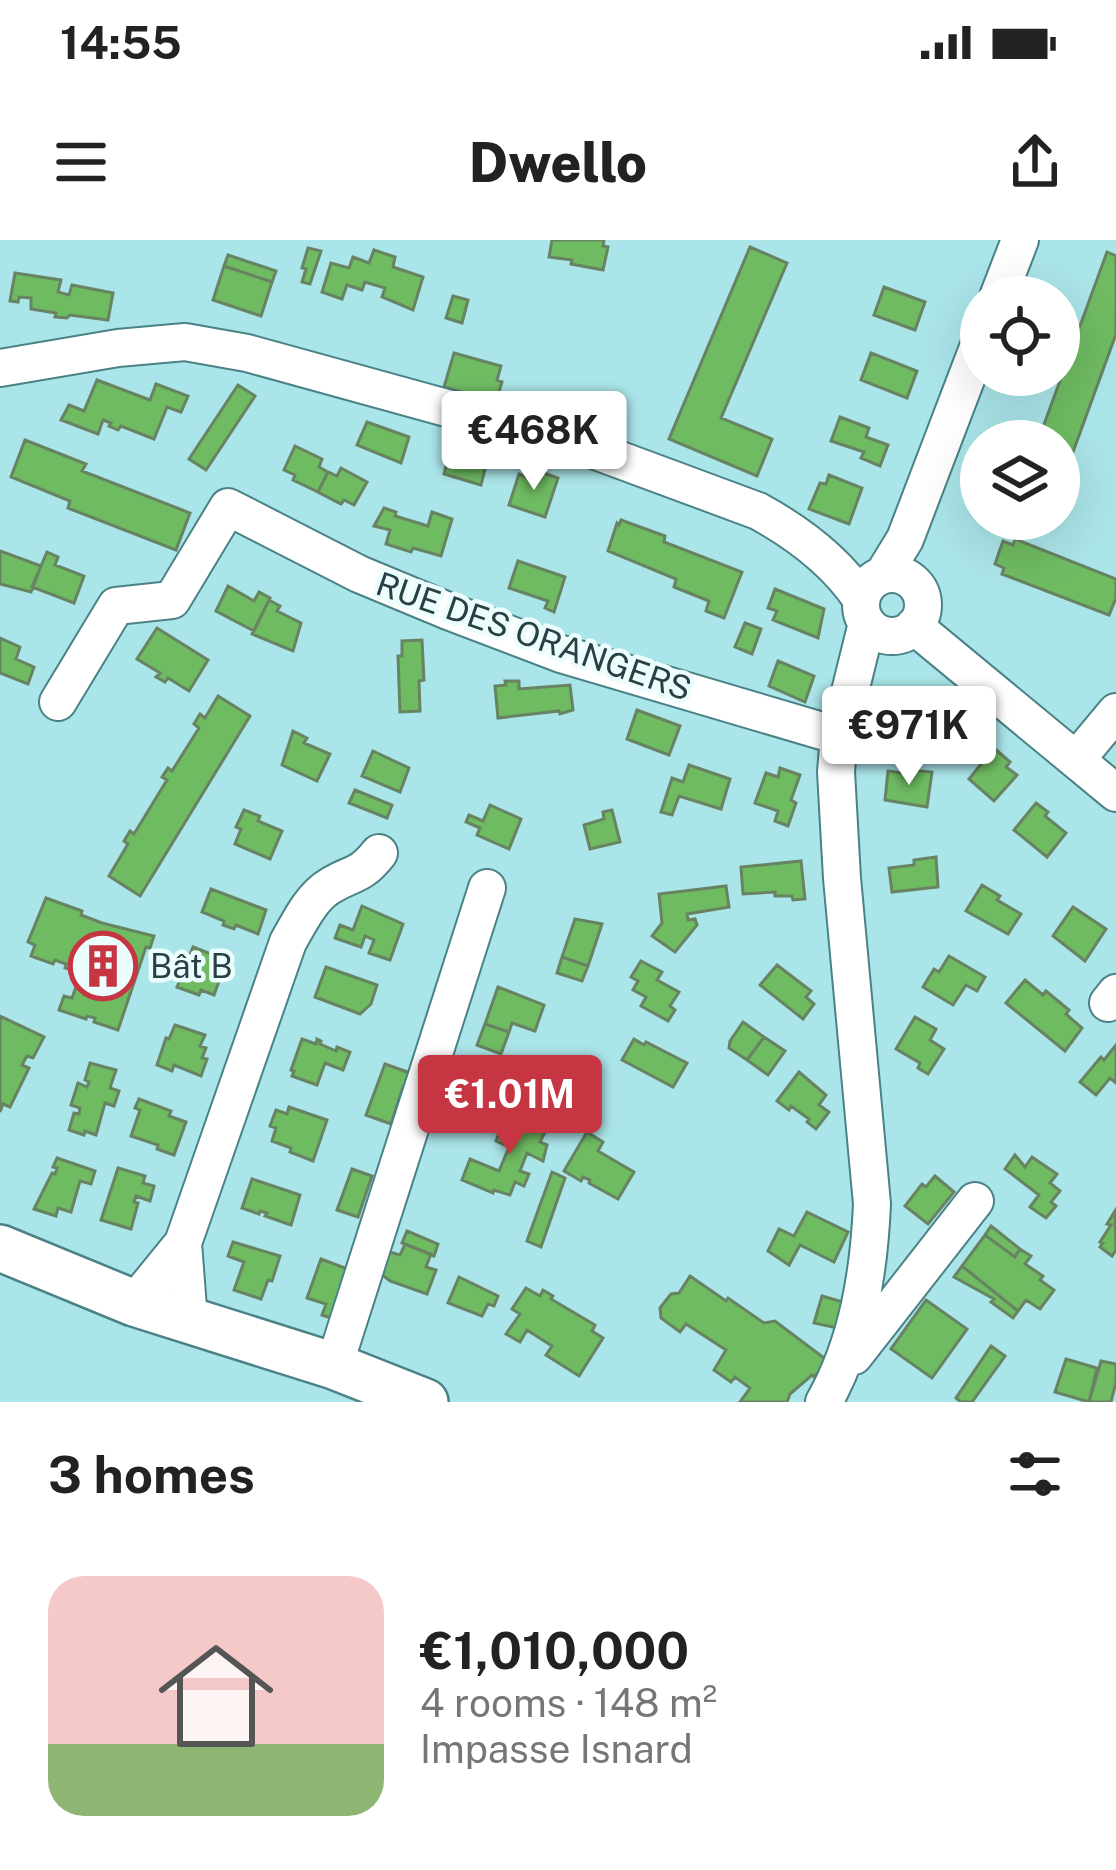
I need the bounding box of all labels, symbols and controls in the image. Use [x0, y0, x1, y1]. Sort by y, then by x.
text: 14:55 [60, 16, 182, 69]
icon: menu [48, 129, 114, 195]
icon: share [1002, 129, 1068, 195]
text: Dwello [469, 131, 647, 194]
map controls [960, 276, 1080, 540]
button: locate [960, 276, 1080, 396]
pin: €468K [450, 391, 618, 493]
text: €468K [469, 407, 599, 453]
button: layers [960, 420, 1080, 540]
street label: RUE DES ORANGERS [372, 564, 696, 708]
pin: €971K [825, 686, 993, 788]
text: €971K [849, 702, 969, 748]
building icon: Bât B [68, 931, 138, 1001]
place label: Bât B [150, 947, 233, 985]
pin: €1.01M [412, 1055, 608, 1157]
text: €1.01M [445, 1071, 575, 1117]
icon: filters [1002, 1441, 1068, 1507]
text: 3 homes [48, 1445, 255, 1504]
text: €1,010,000 [420, 1621, 689, 1680]
icon: home [144, 1624, 288, 1768]
text: 4 rooms · 148 m² [420, 1680, 717, 1726]
text: Impasse Isnard [420, 1726, 693, 1772]

